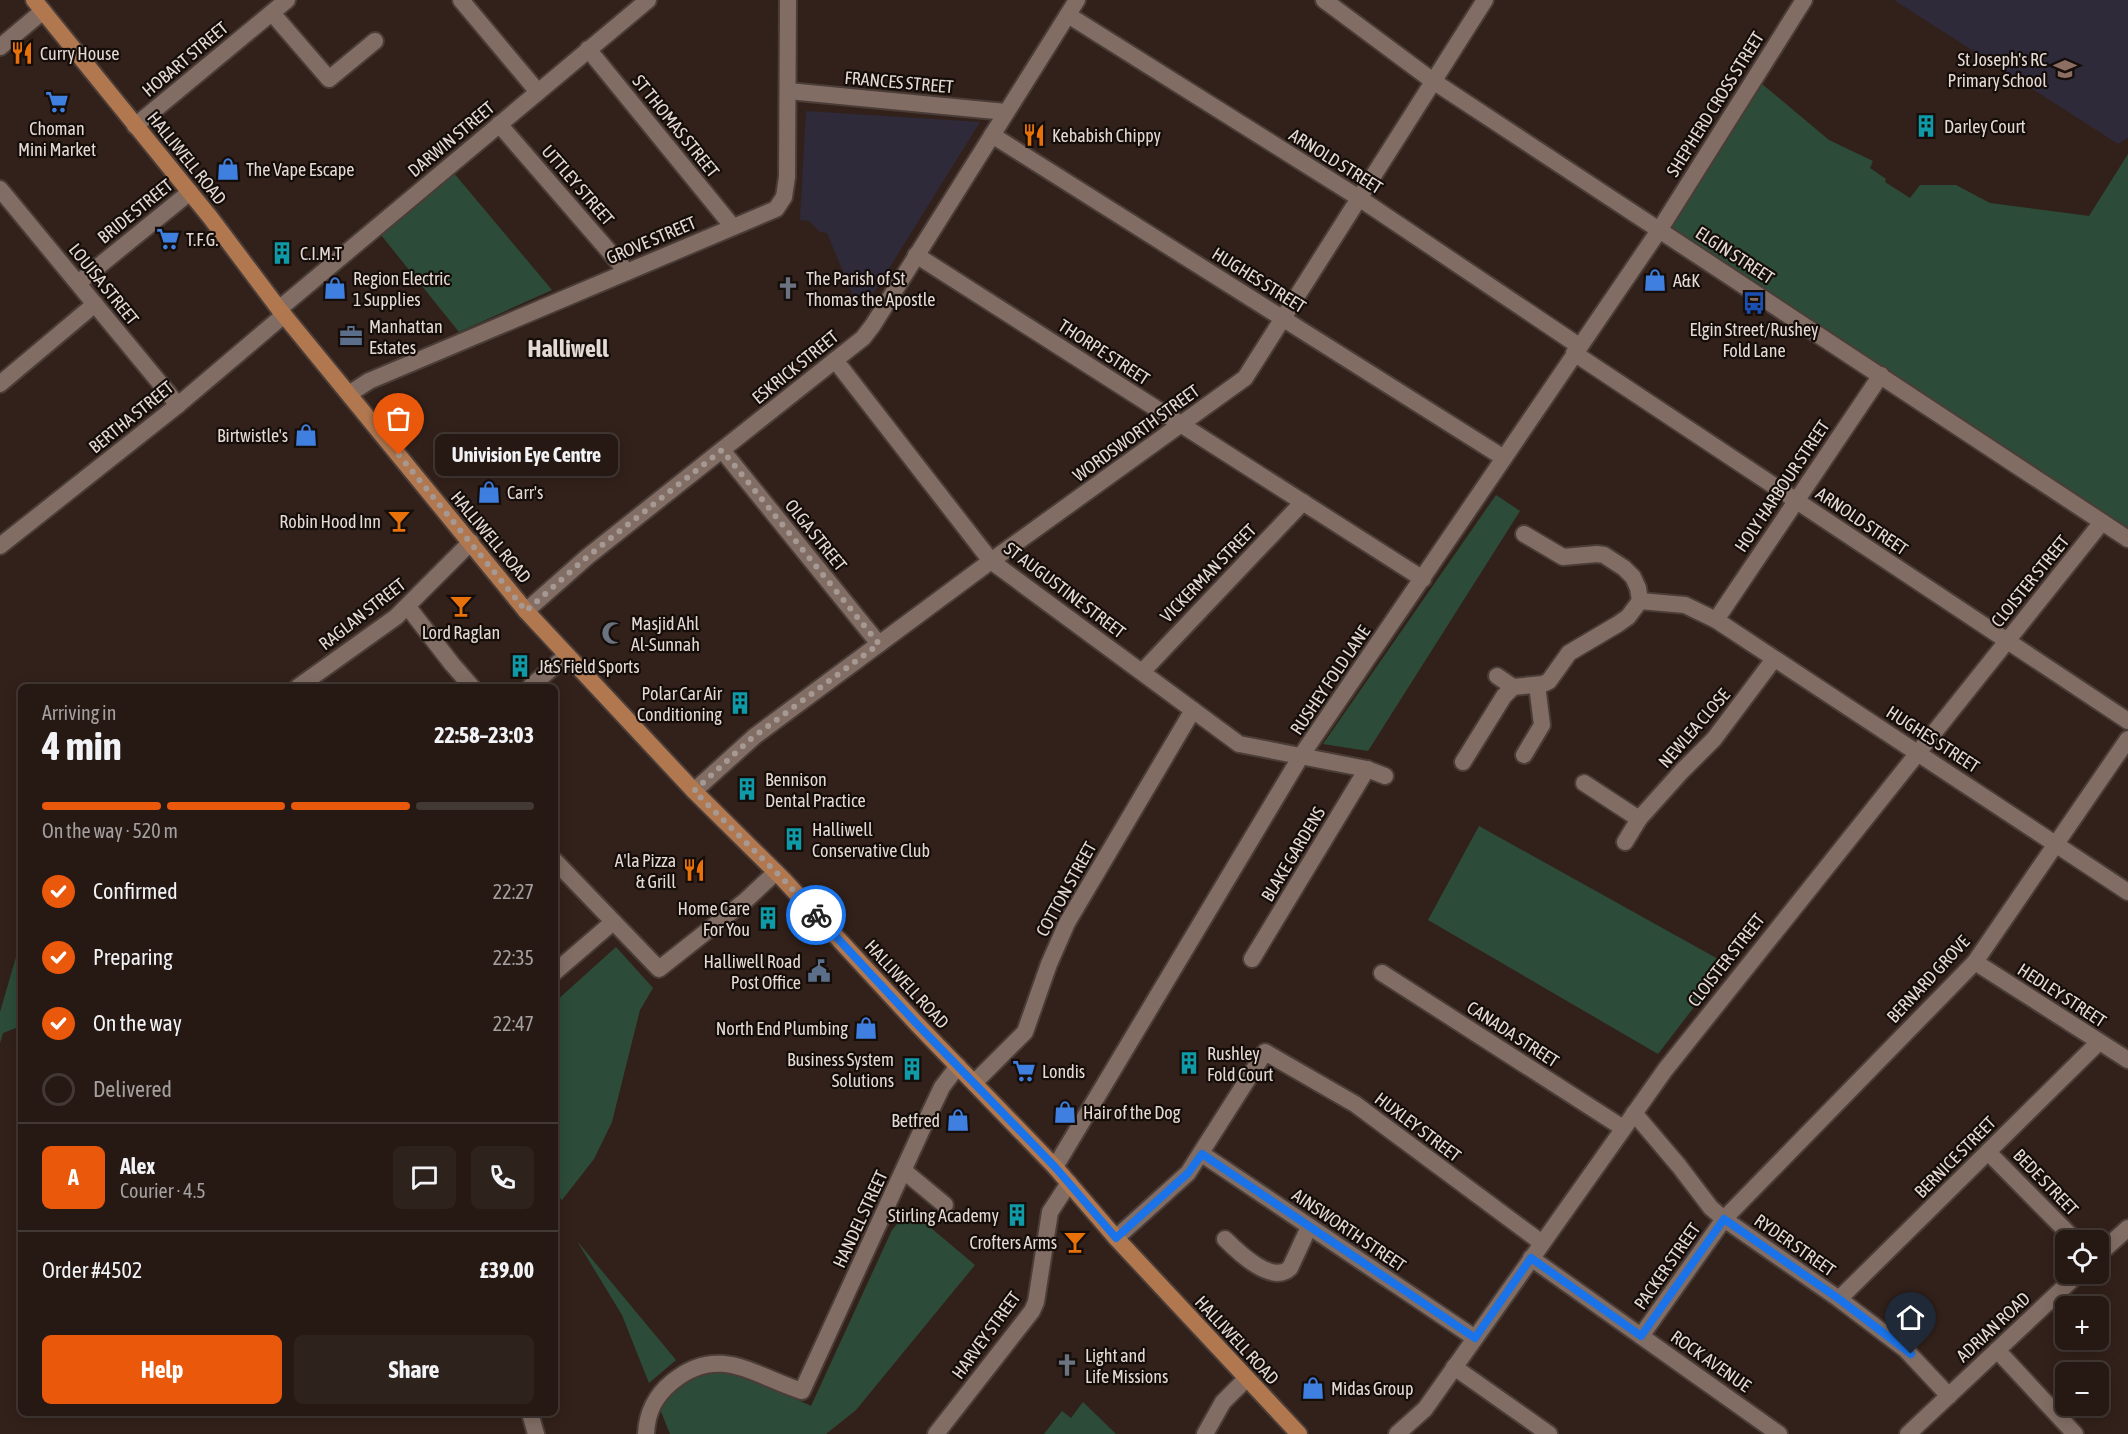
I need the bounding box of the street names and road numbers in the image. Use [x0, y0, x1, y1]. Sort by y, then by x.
street label: HOBART STREET [138, 17, 232, 101]
street label: SHEPHERD CROSS STREET [1662, 28, 1768, 180]
street label: FRANCES STREET [844, 67, 954, 97]
street label: ST THOMAS STREET [628, 71, 724, 181]
street label: DARWIN STREET [404, 97, 498, 181]
street label: HALLIWELL ROAD [143, 107, 231, 209]
street label: ARNOLD STREET [1285, 124, 1387, 198]
street label: UTTLEY STREET [538, 141, 619, 229]
street label: BRIDE STREET [93, 174, 177, 247]
street label: GROVE STREET [603, 212, 699, 268]
street label: ELGIN STREET [1692, 222, 1778, 288]
street label: LOUISA STREET [65, 239, 143, 329]
street label: HUGHES STREET [1208, 243, 1310, 317]
street label: THORPE STREET [1054, 315, 1154, 389]
street label: ESKRICK STREET [748, 326, 842, 408]
street label: BERTHA STREET [85, 377, 178, 457]
street label: WORDSWORTH STREET [1069, 380, 1203, 486]
street label: HOLY HARBOUR STREET [1730, 416, 1834, 556]
street label: ARNOLD STREET [1812, 483, 1912, 559]
street label: HALLIWELL ROAD [447, 487, 535, 587]
street label: OLGA STREET [781, 495, 851, 575]
street label: VICKERMAN STREET [1156, 519, 1260, 627]
street label: CLOISTER STREET [1987, 531, 2073, 631]
street label: ST AUGUSTINE STREET [1000, 538, 1130, 642]
street label: RAGLAN STREET [315, 574, 409, 654]
street label: RUSHEY FOLD LANE [1286, 621, 1374, 739]
street label: NEWLEA CLOSE [1654, 684, 1734, 772]
street label: HUGHES STREET [1883, 701, 1983, 777]
street label: BLAKE GARDENS [1257, 803, 1330, 905]
street label: COTTON STREET [1031, 838, 1101, 940]
street label: CLOISTER STREET [1683, 909, 1769, 1011]
street label: BERNARD GROVE [1882, 931, 1974, 1027]
street label: HALLIWELL ROAD [861, 935, 953, 1033]
street label: HEDLEY STREET [2014, 959, 2110, 1031]
street label: CANADA STREET [1463, 996, 1563, 1072]
street label: HUXLEY STREET [1371, 1088, 1465, 1166]
street label: BERNICE STREET [1910, 1112, 2000, 1202]
street label: BEDE STREET [2009, 1144, 2083, 1220]
street label: HANDEL STREET [828, 1167, 892, 1271]
street label: AINSWORTH STREET [1288, 1184, 1410, 1276]
street label: RYDER STREET [1751, 1210, 1839, 1281]
street label: PACKER STREET [1630, 1219, 1705, 1313]
street label: HARVEY STREET [947, 1287, 1025, 1383]
street label: ADRIAN ROAD [1952, 1288, 2034, 1366]
street label: HALLIWELL ROAD [1191, 1291, 1283, 1389]
street label: ROCK AVENUE [1667, 1326, 1755, 1396]

